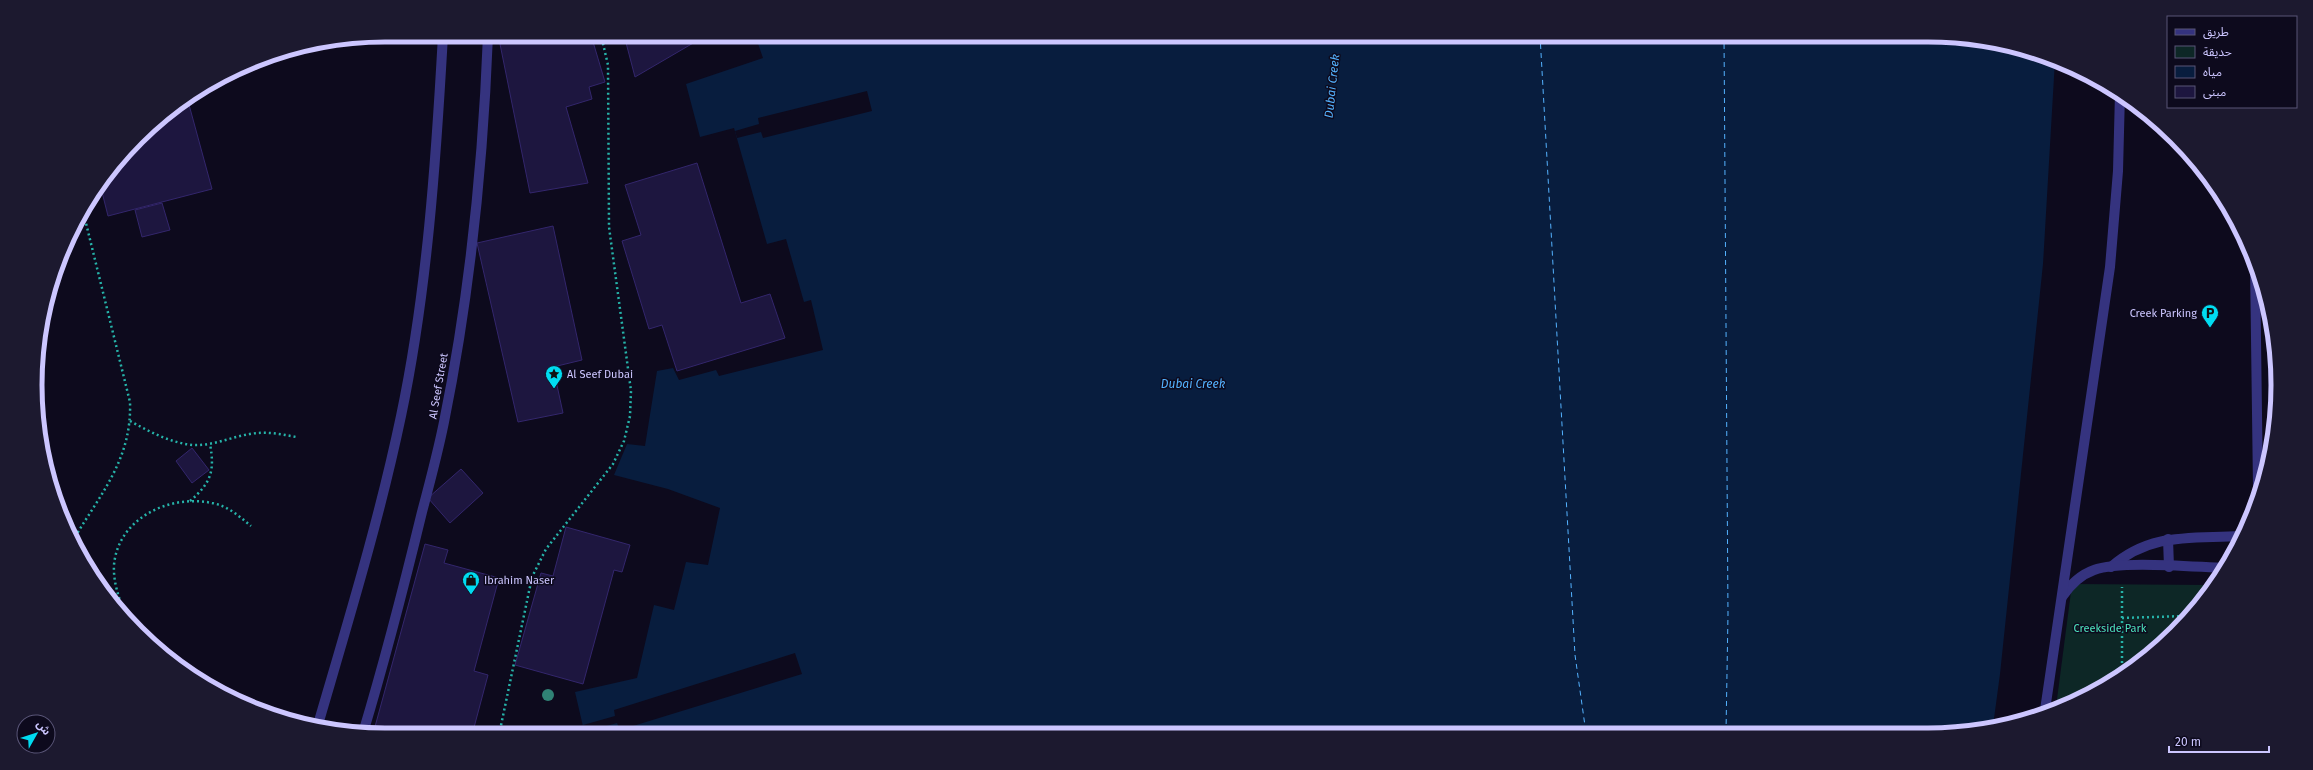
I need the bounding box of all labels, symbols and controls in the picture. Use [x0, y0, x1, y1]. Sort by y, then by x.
legend [2167, 16, 2297, 108]
text: طريق [2203, 25, 2229, 40]
text: حديقة [2203, 45, 2232, 59]
water label: Dubai Creek [1322, 53, 1342, 119]
text: مياه [2203, 65, 2222, 79]
text: مبنى [2203, 85, 2226, 99]
parking icon: Creek Parking [2200, 303, 2220, 328]
place label: Creek Parking [2130, 307, 2197, 320]
street label: Al Seef Street [426, 352, 451, 420]
place icon: Al Seef Dubai [544, 364, 564, 389]
place label: Al Seef Dubai [567, 368, 633, 381]
water label: Dubai Creek [1161, 377, 1226, 391]
shop icon: Ibrahim Naser [461, 570, 481, 595]
place label: Ibrahim Naser [484, 574, 555, 587]
park label: Creekside Park [2074, 622, 2147, 635]
north arrow [16, 714, 56, 754]
text: ش [34, 718, 53, 738]
scale bar [2169, 728, 2269, 754]
text: 20 m [2175, 735, 2201, 749]

